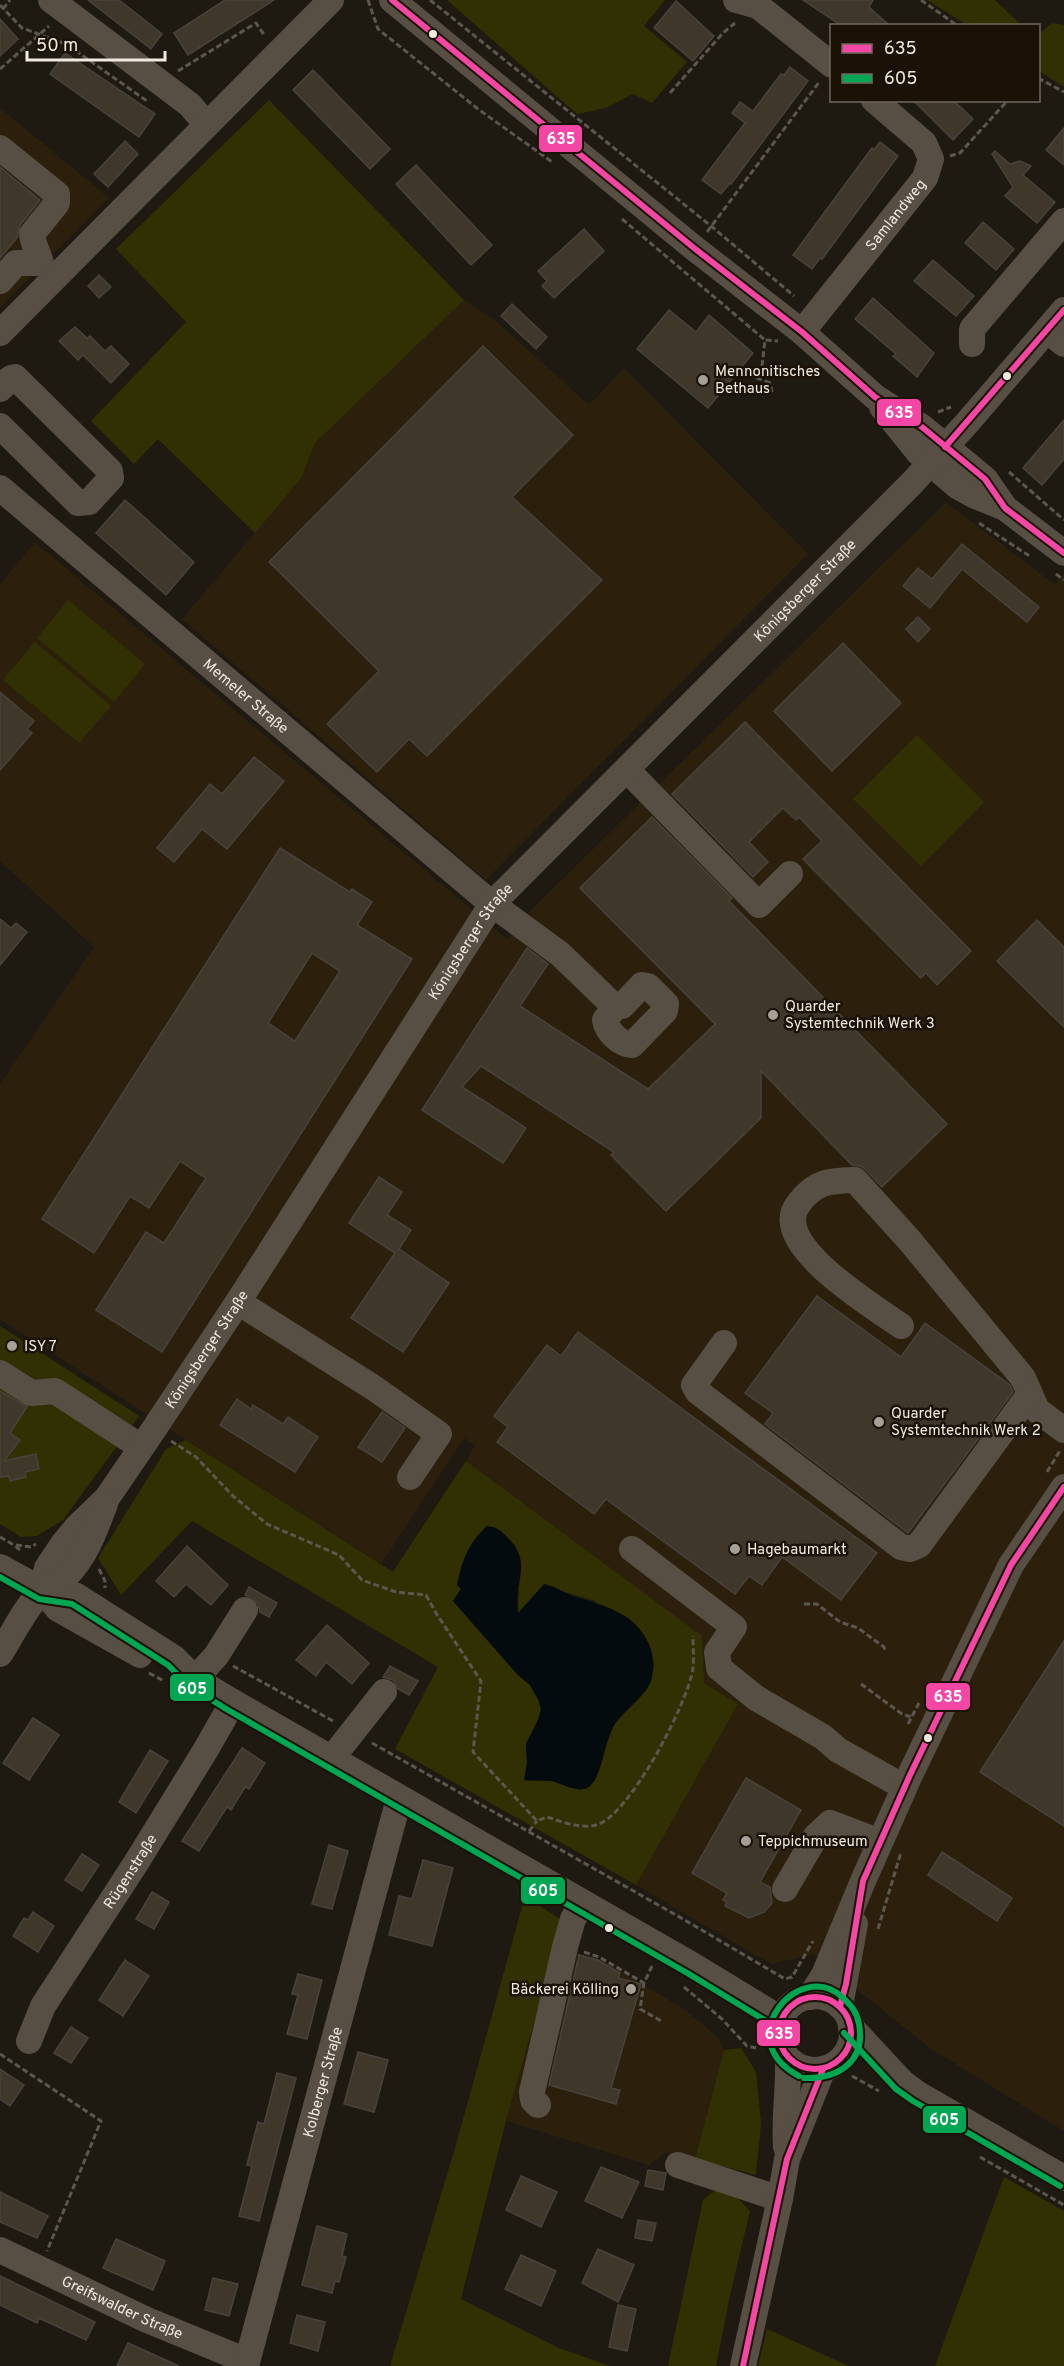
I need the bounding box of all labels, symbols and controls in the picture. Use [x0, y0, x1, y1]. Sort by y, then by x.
scale bar [27, 24, 165, 62]
legend [830, 24, 1040, 102]
unlabelled marker [427, 28, 439, 40]
text: 50 m [36, 35, 78, 58]
text: 635 [884, 38, 917, 61]
text: 605 [884, 68, 917, 91]
line badge: 635 [538, 124, 583, 153]
text: 635 [546, 130, 576, 150]
street label: Samlandweg [862, 176, 931, 255]
place label: Mennonitisches Bethaus [715, 363, 820, 399]
unlabelled marker [1001, 370, 1013, 382]
marker: Mennonitisches Bethaus [696, 373, 710, 387]
line badge: 635 [876, 398, 922, 427]
text: 635 [884, 404, 914, 424]
street label: Königsberger Straße [750, 536, 861, 647]
street label: Memeler Straße [198, 655, 292, 739]
street label: Königsberger Straße [425, 880, 518, 1004]
place label: Quarder Systemtechnik Werk 3 [785, 998, 935, 1034]
marker: Quarder Systemtechnik Werk 3 [766, 1008, 780, 1022]
street label: Königsberger Straße [162, 1288, 254, 1413]
place label: ISY 7 [24, 1338, 57, 1357]
marker: ISY 7 [5, 1339, 19, 1353]
place label: Quarder Systemtechnik Werk 2 [891, 1405, 1041, 1441]
marker: Quarder Systemtechnik Werk 2 [872, 1415, 886, 1429]
place label: Hagebaumarkt [747, 1541, 847, 1560]
marker: Hagebaumarkt [728, 1542, 742, 1556]
line badge: 605 [169, 1673, 215, 1702]
text: 605 [177, 1680, 207, 1700]
line badge: 635 [925, 1682, 971, 1711]
text: 635 [933, 1688, 963, 1708]
unlabelled marker [922, 1732, 934, 1744]
street label: Rügenstraße [100, 1831, 162, 1913]
place label: Teppichmuseum [758, 1833, 868, 1852]
marker: Teppichmuseum [739, 1834, 753, 1848]
line badge: 605 [520, 1876, 566, 1905]
text: 605 [528, 1882, 558, 1902]
unlabelled marker [603, 1922, 615, 1934]
place label: Bäckerei Kölling [510, 1981, 619, 2000]
marker: Bäckerei Kölling [624, 1982, 638, 1996]
line badge: 635 [756, 2019, 801, 2047]
street label: Kolberger Straße [300, 2025, 348, 2140]
text: 635 [764, 2025, 794, 2045]
line badge: 605 [922, 2105, 967, 2134]
text: 605 [929, 2111, 959, 2131]
street label: Greifswalder Straße [58, 2273, 185, 2345]

